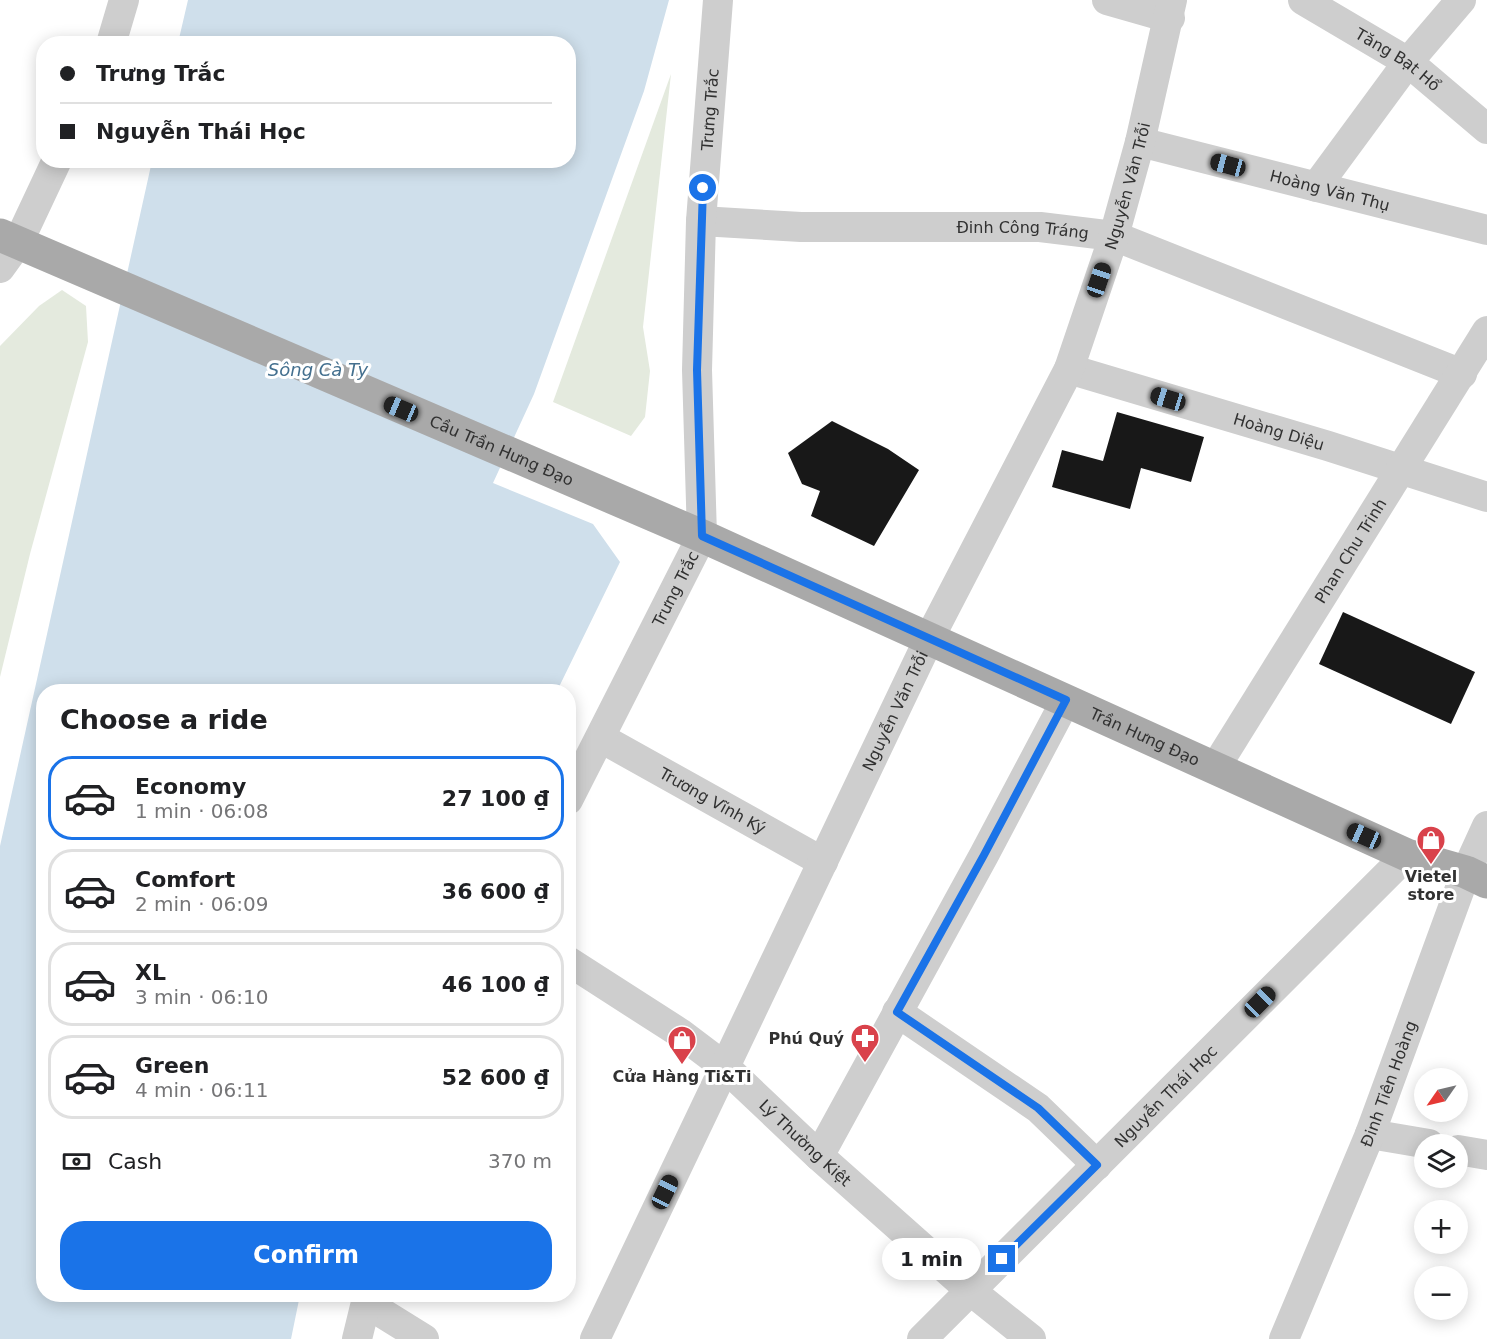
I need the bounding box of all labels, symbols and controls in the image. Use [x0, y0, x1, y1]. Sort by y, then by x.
street label: Tăng Bạt Hổ [1351, 24, 1444, 95]
text: Trưng Trắc [96, 61, 226, 86]
street label: Trưng Trắc [697, 68, 723, 152]
text: Nguyễn Thái Học [96, 119, 306, 144]
street label: Nguyễn Văn Trỗi [1101, 121, 1154, 252]
car [1208, 152, 1248, 178]
street label: Hoàng Văn Thụ [1268, 166, 1392, 215]
route start [689, 174, 716, 201]
street label: Đinh Công Tráng [956, 218, 1090, 243]
car [1085, 260, 1113, 300]
water label: Sông Cà Ty [268, 359, 369, 380]
car [1148, 385, 1188, 413]
car [381, 394, 421, 424]
street label: Hoàng Diệu [1231, 409, 1326, 454]
street label: Cầu Trần Hưng Đạo [427, 411, 577, 490]
street label: Phan Chu Trinh [1311, 495, 1391, 607]
street label: Trưng Trắc [648, 548, 703, 631]
street label: Nguyễn Văn Trỗi [858, 648, 932, 774]
street label: Trần Hưng Đạo [1086, 703, 1203, 770]
text: Choose a ride [60, 704, 268, 735]
street label: Trương Vĩnh Ký [655, 763, 769, 838]
icon: car [63, 771, 117, 825]
text: Economy [135, 774, 246, 799]
text: 27 100 ₫ [442, 786, 549, 811]
text: 1 min · 06:08 [135, 799, 269, 823]
car [1344, 820, 1384, 852]
shop icon: Vietel store [1415, 824, 1447, 866]
icon: car [63, 864, 117, 918]
text: Comfort [135, 867, 235, 892]
place label: Vietel store [1405, 867, 1457, 904]
text: 36 600 ₫ [442, 879, 549, 904]
text: 2 min · 06:09 [135, 892, 269, 916]
icon: car [63, 957, 117, 1011]
text: XL [135, 960, 166, 985]
text: 46 100 ₫ [442, 972, 549, 997]
car [1241, 983, 1279, 1021]
text: 3 min · 06:10 [135, 985, 269, 1009]
street label: Đinh Tiên Hoàng [1357, 1018, 1421, 1150]
pharmacy icon: Phú Quý [849, 1022, 881, 1064]
shop icon: Cửa Hàng Ti&Ti [666, 1024, 698, 1066]
place label: Phú Quý [769, 1029, 845, 1048]
street label: Nguyễn Thái Học [1111, 1041, 1221, 1151]
icon: car [63, 1050, 117, 1104]
text: Green [135, 1053, 209, 1078]
text: 52 600 ₫ [442, 1065, 549, 1090]
place label: Cửa Hàng Ti&Ti [613, 1067, 751, 1086]
north arrow [1414, 1068, 1468, 1122]
map controls [1414, 1068, 1468, 1320]
text: 4 min · 06:11 [135, 1078, 269, 1102]
street label: Lý Thường Kiệt [755, 1096, 855, 1190]
button: layers [1414, 1134, 1468, 1188]
icon: cash [60, 1145, 93, 1178]
text: Cash [108, 1149, 162, 1174]
text: 370 m [488, 1149, 552, 1173]
car [649, 1172, 681, 1212]
button: + [1414, 1200, 1468, 1254]
button: Confirm [60, 1221, 552, 1290]
callout: 1 min [882, 1238, 981, 1280]
route end [988, 1245, 1015, 1272]
text: 1 min [900, 1247, 963, 1271]
button: − [1414, 1266, 1468, 1320]

